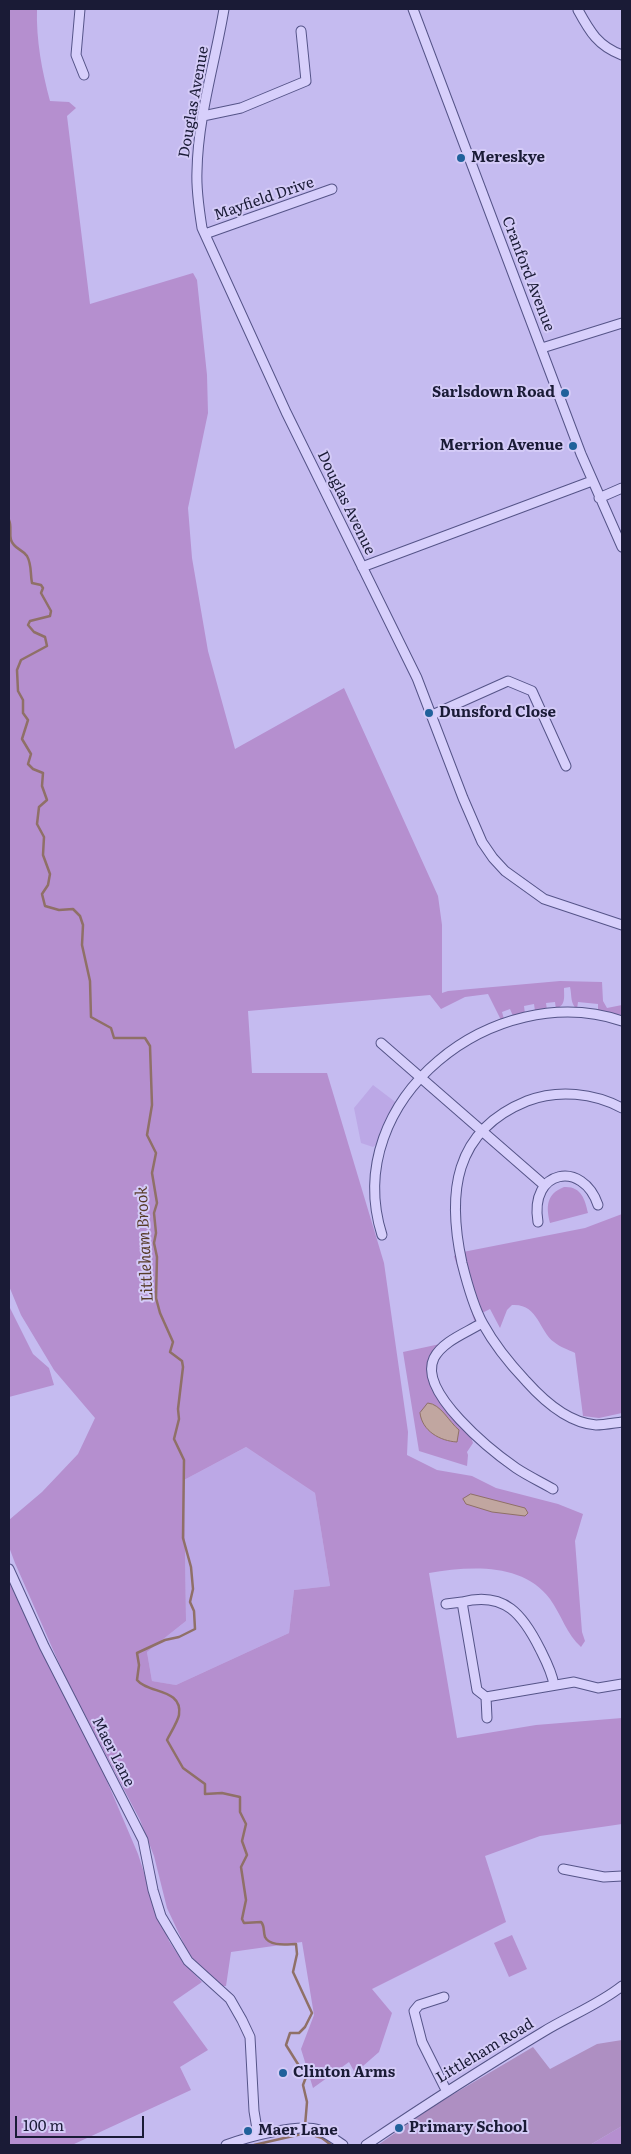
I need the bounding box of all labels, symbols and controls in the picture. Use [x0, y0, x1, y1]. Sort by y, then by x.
street label: Douglas Avenue [175, 45, 213, 159]
place label: Mereskye [471, 149, 545, 167]
marker: Mereskye [455, 152, 467, 164]
street label: Mayfield Drive [212, 174, 316, 224]
street label: Cranford Avenue [498, 214, 558, 334]
place label: Sarlsdown Road [432, 384, 555, 402]
marker: Sarlsdown Road [559, 387, 571, 399]
place label: Merrion Avenue [440, 437, 563, 455]
marker: Merrion Avenue [567, 440, 579, 452]
street label: Douglas Avenue [313, 448, 379, 558]
place label: Dunsford Close [439, 704, 556, 722]
marker: Dunsford Close [423, 707, 435, 719]
water label: Littleham Brook [132, 1186, 158, 1302]
street label: Maer Lane [88, 1714, 138, 1790]
street label: Littleham Road [433, 2015, 537, 2087]
place label: Clinton Arms [293, 2064, 395, 2082]
marker: Clinton Arms [277, 2067, 289, 2079]
scale bar [18, 2106, 146, 2138]
text: 100 m [23, 2113, 64, 2136]
place label: Primary School [409, 2119, 528, 2137]
place label: Maer Lane [258, 2122, 338, 2140]
marker: Primary School [393, 2122, 405, 2134]
marker: Maer Lane [242, 2125, 254, 2137]

